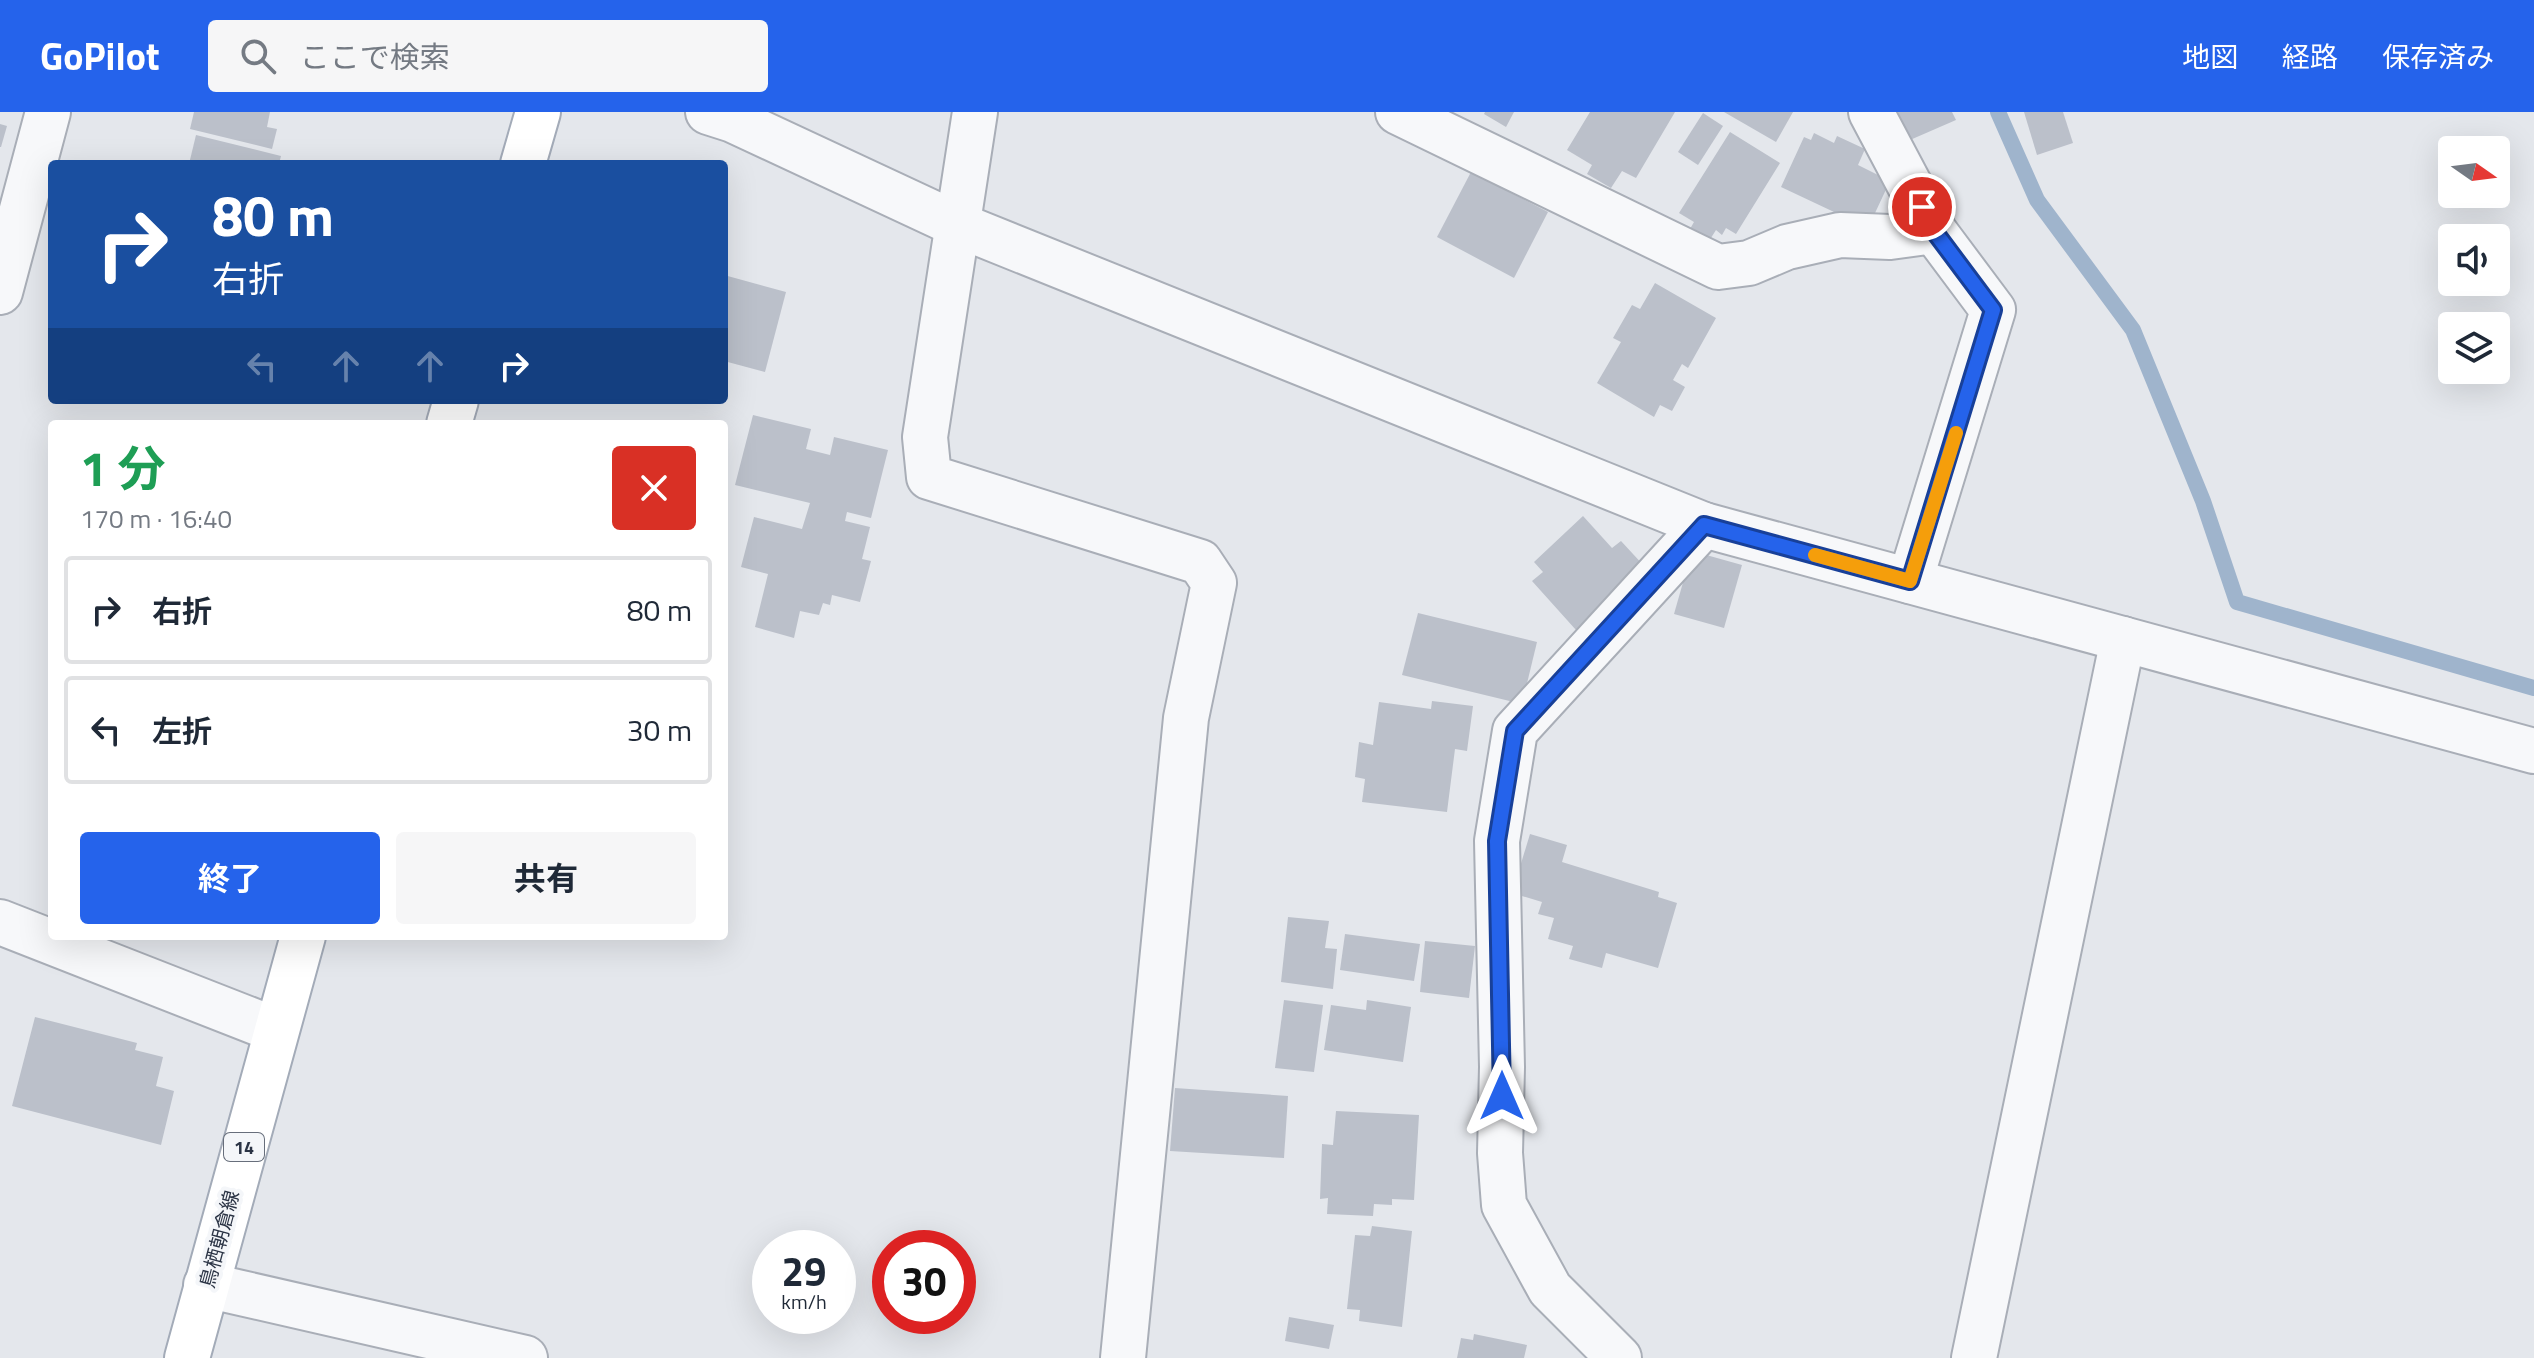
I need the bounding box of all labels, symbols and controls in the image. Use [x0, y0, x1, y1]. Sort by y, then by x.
search box [208, 20, 768, 92]
text: GoPilot [40, 27, 160, 85]
icon: search [236, 34, 280, 78]
text: ここで検索 [300, 34, 450, 80]
text: 地図 [2182, 35, 2238, 78]
text: 経路 [2282, 35, 2338, 78]
text: 保存済み [2382, 35, 2494, 78]
north arrow [2438, 136, 2510, 208]
map controls [2438, 136, 2510, 384]
text: 80 m [212, 173, 334, 258]
pin [1888, 173, 1956, 241]
icon: arrive [1900, 185, 1944, 229]
icon: right [80, 192, 184, 296]
button: sound [2438, 224, 2510, 296]
text: 右折 [212, 251, 284, 306]
button: layers [2438, 312, 2510, 384]
icon: left [240, 344, 284, 388]
icon: ahead [324, 344, 368, 388]
icon: ahead [408, 344, 452, 388]
icon: right [492, 344, 536, 388]
text: 1 分 [80, 432, 165, 505]
button: close [612, 446, 696, 530]
text: 170 m · 16:40 [80, 499, 232, 538]
text: 80 m [627, 587, 692, 633]
icon: right [84, 588, 128, 632]
text: 右折 [152, 588, 212, 634]
text: 30 m [627, 707, 692, 753]
icon: left [84, 708, 128, 752]
text: 左折 [152, 708, 212, 754]
button: 終了 [80, 832, 380, 924]
button: 共有 [396, 832, 696, 924]
position arrow [1460, 1054, 1544, 1138]
road number: 14 [224, 1133, 264, 1161]
street label: 鳥栖朝倉線 [191, 1187, 247, 1291]
speed limit sign: 30 [872, 1230, 976, 1334]
text: 29 [782, 1241, 826, 1302]
text: km/h [781, 1286, 827, 1317]

